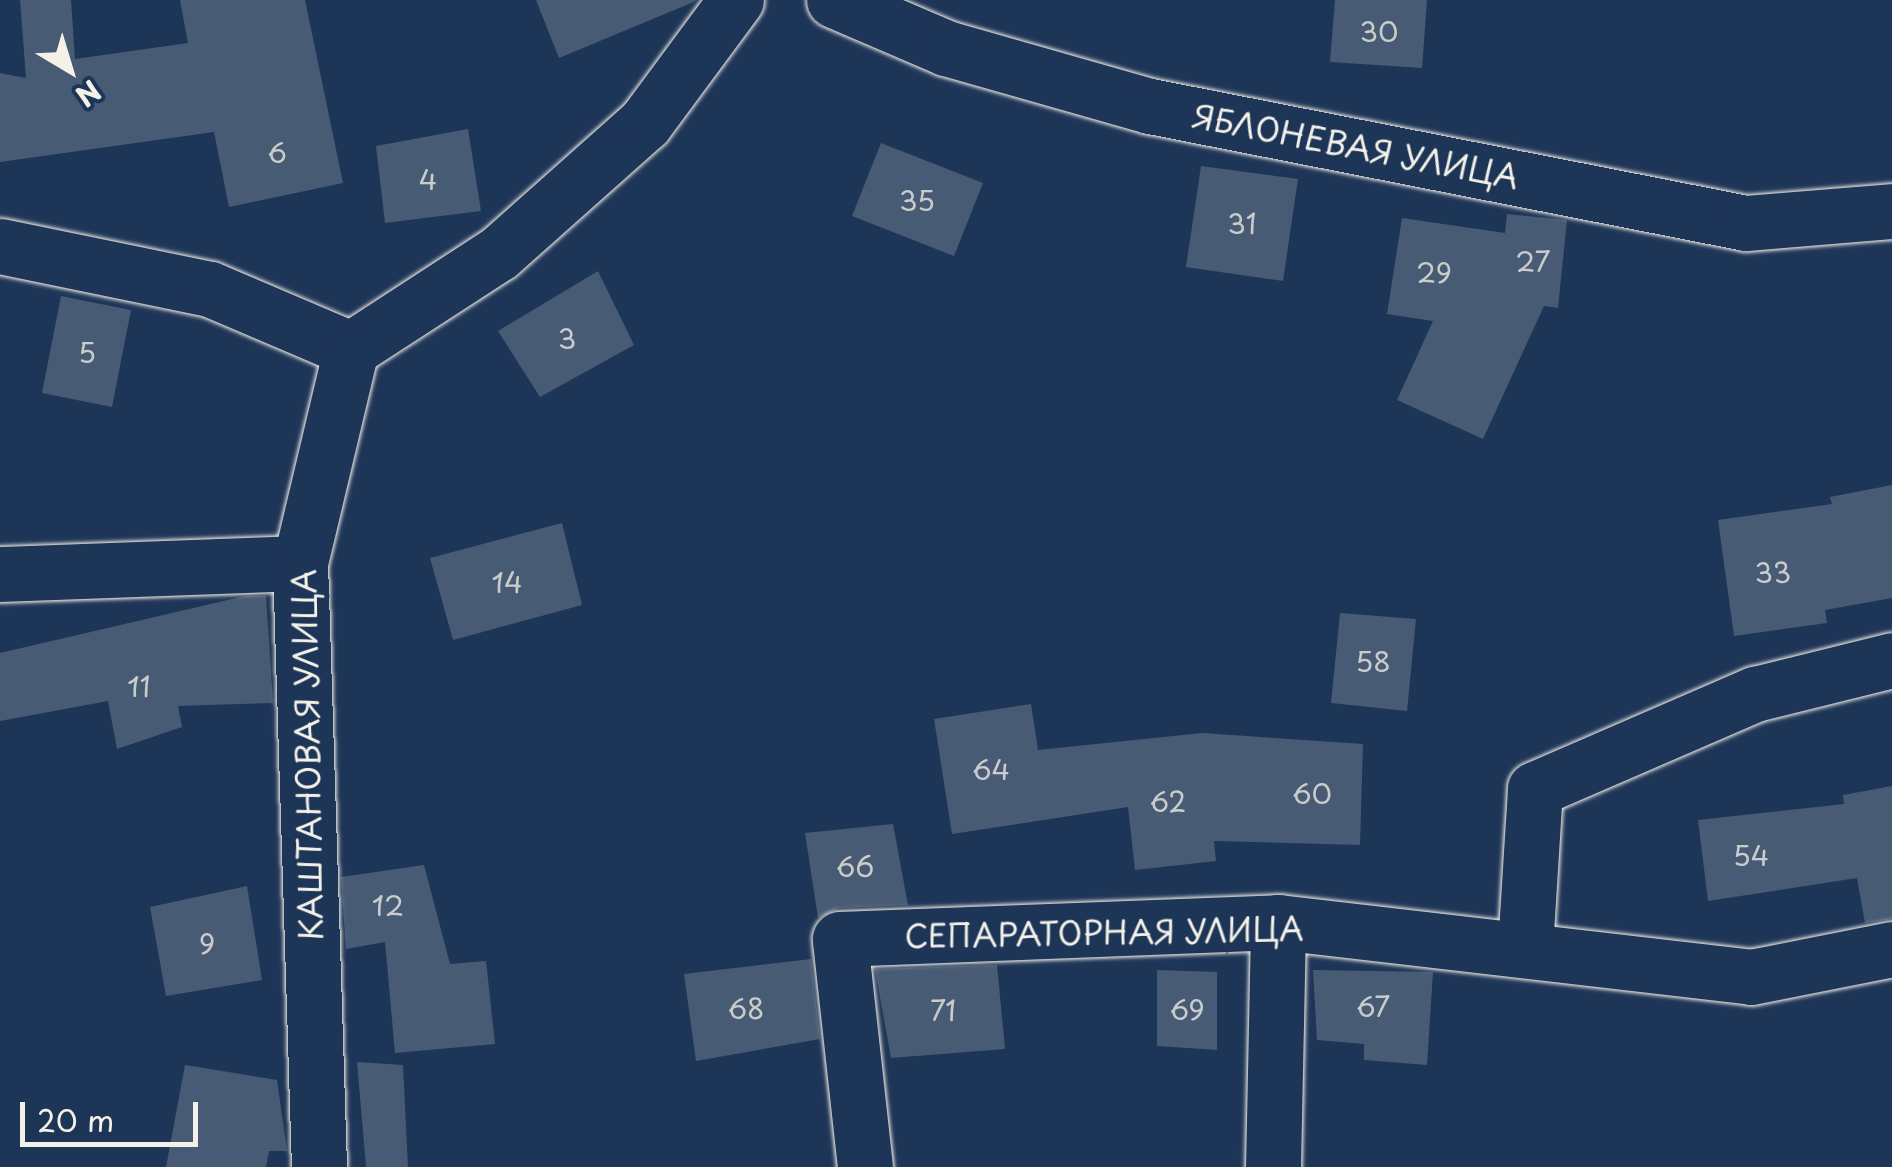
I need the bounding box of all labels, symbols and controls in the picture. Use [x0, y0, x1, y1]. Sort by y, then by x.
house number: 30 [1360, 14, 1398, 48]
north arrow [20, 20, 120, 120]
text: N [67, 70, 111, 118]
street label: ЯБЛОНЕВАЯ УЛИЦА [1191, 96, 1521, 196]
house number: 6 [267, 135, 287, 169]
house number: 4 [419, 162, 437, 196]
house number: 35 [899, 183, 935, 217]
house number: 31 [1227, 206, 1257, 240]
house number: 27 [1516, 244, 1550, 278]
house number: 29 [1416, 255, 1452, 289]
house number: 3 [558, 321, 576, 355]
house number: 5 [78, 335, 96, 369]
house number: 33 [1755, 555, 1791, 589]
house number: 14 [491, 565, 523, 599]
street label: КАШТАНОВАЯ УЛИЦА [285, 570, 329, 940]
house number: 58 [1355, 644, 1391, 678]
house number: 11 [127, 669, 151, 703]
house number: 64 [972, 752, 1010, 786]
house number: 60 [1292, 776, 1332, 810]
house number: 62 [1150, 784, 1186, 818]
house number: 54 [1733, 838, 1769, 872]
house number: 66 [836, 849, 874, 883]
house number: 12 [372, 888, 404, 922]
street label: СЕПАРАТОРНАЯ УЛИЦА [904, 909, 1304, 955]
house number: 9 [199, 926, 215, 960]
house number: 67 [1356, 989, 1390, 1023]
house number: 68 [728, 991, 764, 1025]
house number: 69 [1169, 992, 1205, 1026]
house number: 71 [930, 993, 956, 1027]
scale bar [25, 1082, 202, 1144]
text: 20 m [37, 1097, 114, 1142]

